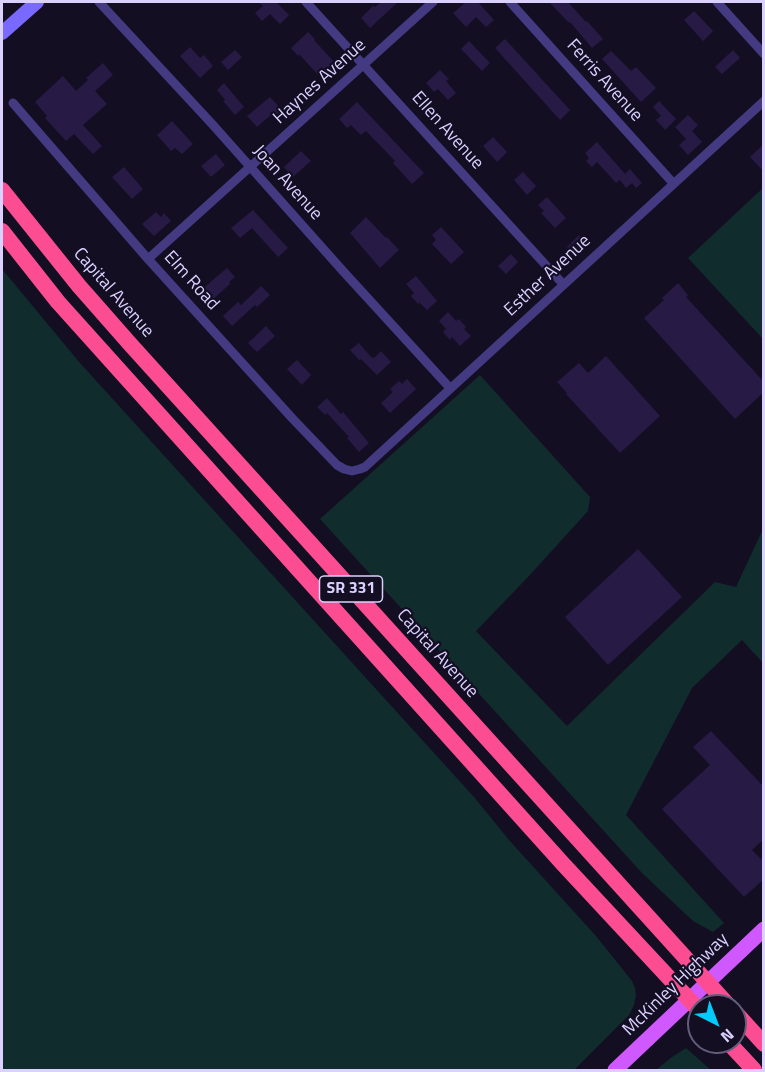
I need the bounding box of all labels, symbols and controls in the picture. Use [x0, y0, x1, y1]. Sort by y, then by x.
street label: Haynes Avenue [269, 35, 371, 129]
street label: Ferris Avenue [561, 35, 647, 127]
street label: Ellen Avenue [406, 88, 488, 174]
street label: Joan Avenue [248, 141, 326, 225]
street label: Esther Avenue [500, 231, 596, 321]
street label: Capital Avenue [68, 244, 158, 342]
street label: Elm Road [159, 247, 223, 315]
road number: SR 331 [320, 576, 382, 602]
street label: Capital Avenue [392, 605, 482, 703]
street label: McKinley Highway [619, 929, 733, 1041]
north arrow [687, 994, 747, 1054]
text: N [716, 1023, 740, 1049]

